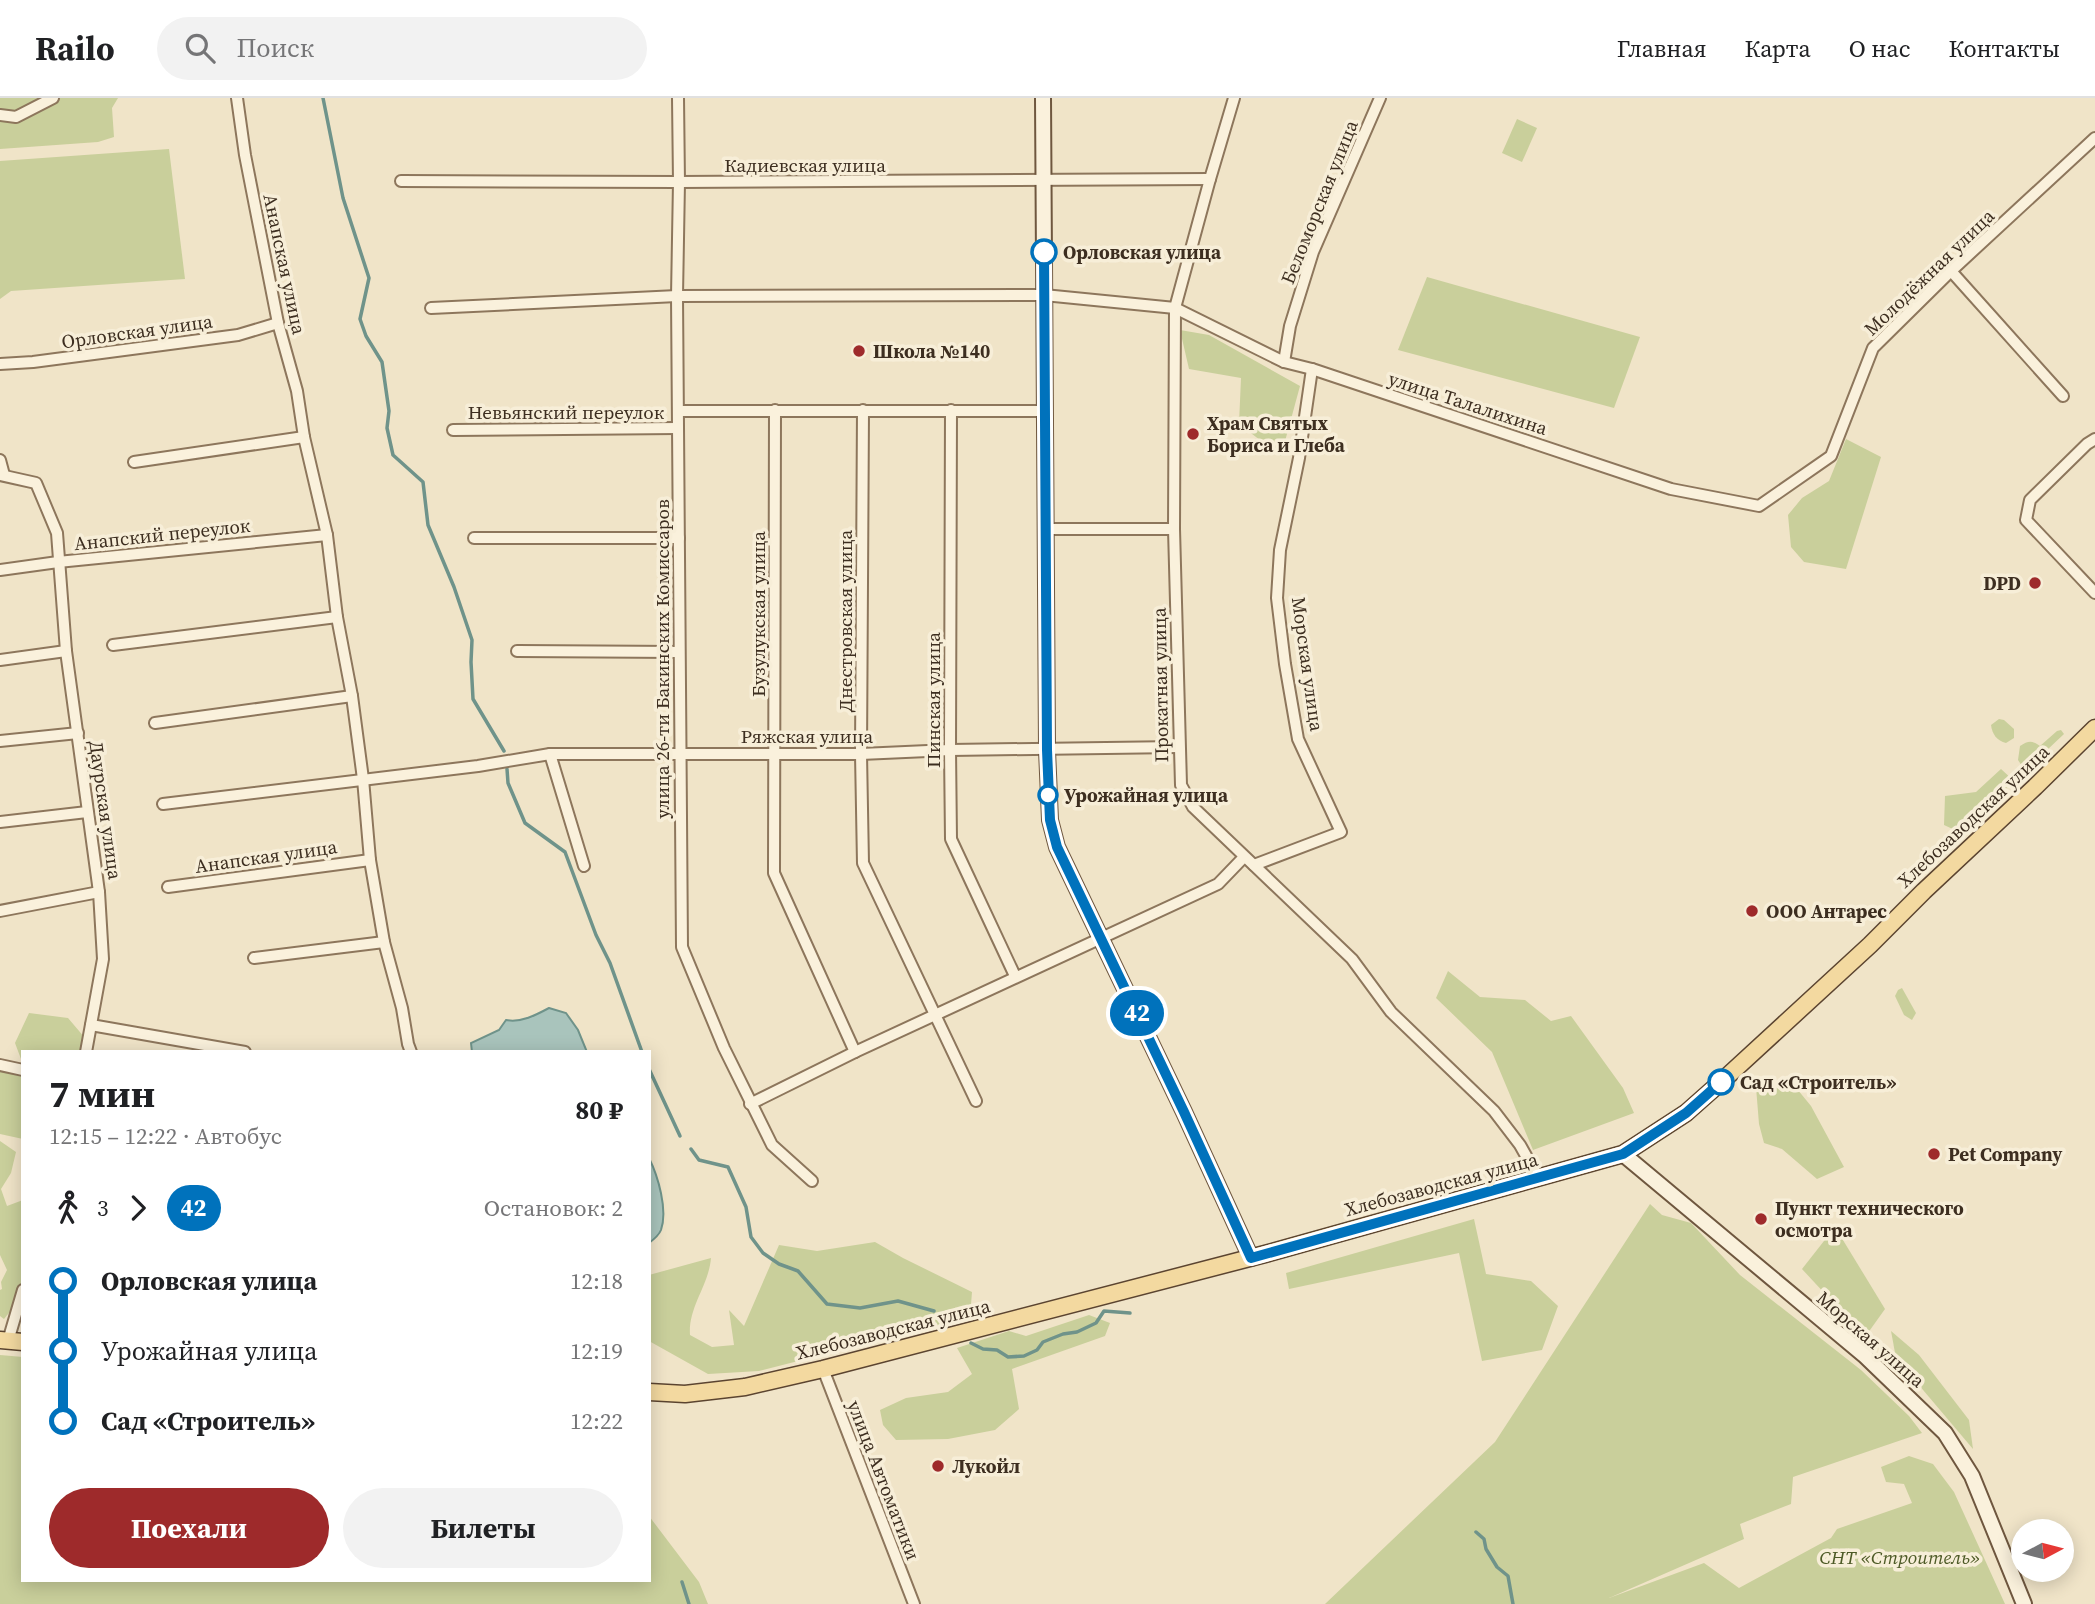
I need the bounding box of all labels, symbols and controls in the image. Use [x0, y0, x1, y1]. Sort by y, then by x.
search box [157, 17, 647, 80]
text: Railo [35, 26, 115, 71]
icon: search [181, 29, 219, 67]
text: Поиск [237, 30, 314, 66]
text: Главная [1617, 32, 1706, 65]
text: Карта [1744, 32, 1811, 65]
text: О нас [1849, 32, 1910, 65]
text: Контакты [1948, 32, 2060, 65]
street label: Беломорская улица [1274, 116, 1364, 288]
street label: Кадиевская улица [724, 152, 886, 178]
street label: Анапская улица [257, 191, 313, 337]
street label: Молодёжная улица [1858, 203, 2000, 341]
marker: Орловская улица [1031, 239, 1057, 265]
place label: Орловская улица [1063, 239, 1222, 265]
street label: Орловская улица [60, 307, 215, 354]
place label: Школа №140 [873, 338, 990, 364]
marker: Школа №140 [851, 343, 867, 359]
street label: улица Талалихина [1385, 365, 1551, 441]
street label: Невьянский переулок [468, 399, 665, 425]
place label: Храм Святых Бориса и Глеба [1207, 410, 1346, 458]
marker: Храм Святых Бориса и Глеба [1185, 426, 1201, 442]
street label: улица 26-ти Бакинских Комиссаров [649, 499, 675, 819]
street label: Анапский переулок [73, 512, 252, 556]
street label: Днестровская улица [832, 529, 858, 712]
street label: Бузулукская улица [745, 531, 771, 697]
place label: DPD [1983, 570, 2021, 596]
marker: DPD [2027, 575, 2043, 591]
street label: Морская улица [1286, 595, 1330, 733]
street label: Прокатная улица [1146, 607, 1174, 763]
street label: Пинская улица [920, 632, 946, 768]
street label: Ряжская улица [741, 723, 873, 749]
street label: Хлебозаводская улица [1891, 738, 2055, 893]
street label: Даурская улица [83, 739, 129, 882]
place label: Урожайная улица [1064, 782, 1229, 808]
marker: Урожайная улица [1038, 785, 1058, 805]
street label: Анапская улица [193, 833, 339, 879]
place label: ООО Антарес [1766, 898, 1887, 924]
marker: ООО Антарес [1744, 903, 1760, 919]
line badge: 42 [1106, 990, 1168, 1036]
text: 42 [1124, 996, 1150, 1029]
text: 7 мин [49, 1068, 155, 1120]
marker: Сад «Строитель» [1708, 1069, 1734, 1095]
place label: Сад «Строитель» [1740, 1069, 1897, 1095]
text: 80 ₽ [575, 1092, 623, 1128]
text: 12:15 – 12:22 · Автобус [49, 1120, 282, 1152]
place label: Pet Company [1948, 1141, 2063, 1167]
street label: Хлебозаводская улица [1341, 1146, 1541, 1222]
marker: Pet Company [1926, 1146, 1942, 1162]
icon: walk [49, 1189, 87, 1227]
icon: forward [119, 1189, 157, 1227]
text: 42 [181, 1191, 207, 1224]
text: 3 [97, 1192, 109, 1224]
text: Остановок: 2 [484, 1192, 623, 1224]
place label: Пункт технического осмотра [1775, 1195, 1964, 1243]
marker: Пункт технического осмотра [1753, 1211, 1769, 1227]
text: Орловская улица [101, 1263, 317, 1299]
text: 12:18 [570, 1265, 623, 1297]
street label: Морская улица [1811, 1285, 1931, 1393]
street label: Хлебозаводская улица [793, 1292, 993, 1366]
text: Урожайная улица [101, 1333, 317, 1369]
text: 12:19 [570, 1335, 623, 1367]
street label: улица Автоматики [842, 1396, 926, 1564]
text: Сад «Строитель» [101, 1403, 315, 1439]
text: 12:22 [570, 1405, 623, 1437]
place label: Лукойл [952, 1453, 1020, 1479]
marker: Лукойл [930, 1458, 946, 1474]
button: Поехали [49, 1488, 329, 1568]
button: Билеты [343, 1488, 623, 1568]
north arrow [2011, 1519, 2074, 1582]
map controls [2011, 1519, 2074, 1582]
park label: СНТ «Строитель» [1820, 1544, 1980, 1570]

